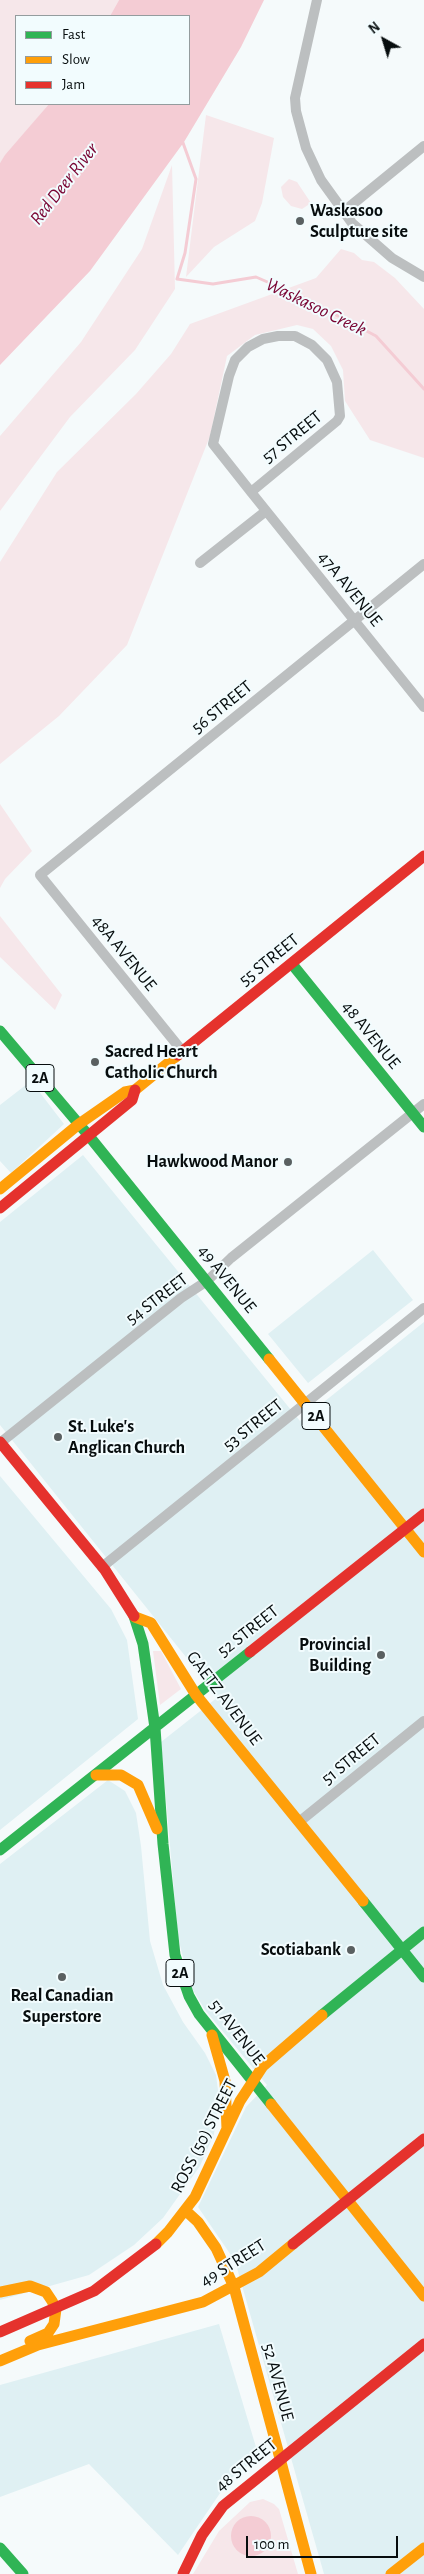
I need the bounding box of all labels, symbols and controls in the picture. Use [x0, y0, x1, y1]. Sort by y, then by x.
legend [15, 15, 190, 105]
north arrow [359, 15, 409, 65]
text: N [366, 20, 383, 37]
text: Fast [62, 27, 85, 42]
text: Slow [62, 52, 90, 67]
text: Jam [62, 77, 85, 92]
water label: Red Deer River [25, 138, 103, 230]
place label: Waskasoo Sculpture site [310, 200, 408, 242]
marker: Waskasoo Sculpture site [294, 215, 306, 227]
water label: Waskasoo Creek [262, 273, 370, 341]
street label: 57 STREET [258, 406, 326, 468]
street label: 47A AVENUE [313, 547, 387, 631]
street label: 56 STREET [187, 676, 257, 738]
street label: 48A AVENUE [87, 911, 161, 995]
street label: 55 STREET [235, 929, 303, 991]
street label: 48 AVENUE [337, 997, 405, 1073]
place label: Sacred Heart Catholic Church [105, 1041, 218, 1084]
marker: Sacred Heart Catholic Church [89, 1056, 101, 1068]
road number: 2A [26, 1064, 54, 1092]
place label: Hawkwood Manor [146, 1151, 278, 1173]
marker: Hawkwood Manor [282, 1156, 294, 1168]
street label: 49 AVENUE [193, 1241, 261, 1317]
street label: 54 STREET [122, 1269, 192, 1329]
street label: 53 STREET [219, 1394, 287, 1456]
road number: 2A [302, 1402, 330, 1430]
place label: St. Luke's Anglican Church [68, 1416, 185, 1458]
marker: St. Luke's Anglican Church [52, 1431, 64, 1443]
street label: 52 STREET [213, 1600, 283, 1662]
place label: Provincial Building [299, 1634, 371, 1676]
street label: GAETZ AVENUE [182, 1647, 266, 1749]
marker: Provincial Building [375, 1649, 387, 1661]
street label: 51 STREET [317, 1729, 385, 1789]
place label: Scotiabank [261, 1939, 341, 1961]
marker: Scotiabank [345, 1944, 357, 1956]
road number: 2A [166, 1960, 194, 1986]
marker: Real Canadian Superstore [56, 1971, 68, 1983]
place label: Real Canadian Superstore [11, 1985, 113, 2028]
street label: 51 AVENUE [205, 1995, 269, 2069]
street label: ROSS (50) STREET [166, 2075, 242, 2197]
street label: 49 STREET [196, 2234, 270, 2292]
street label: 52 AVENUE [257, 2341, 299, 2423]
street label: 48 STREET [211, 2434, 281, 2496]
scale bar [249, 2526, 402, 2558]
text: 100 m [254, 2537, 289, 2552]

